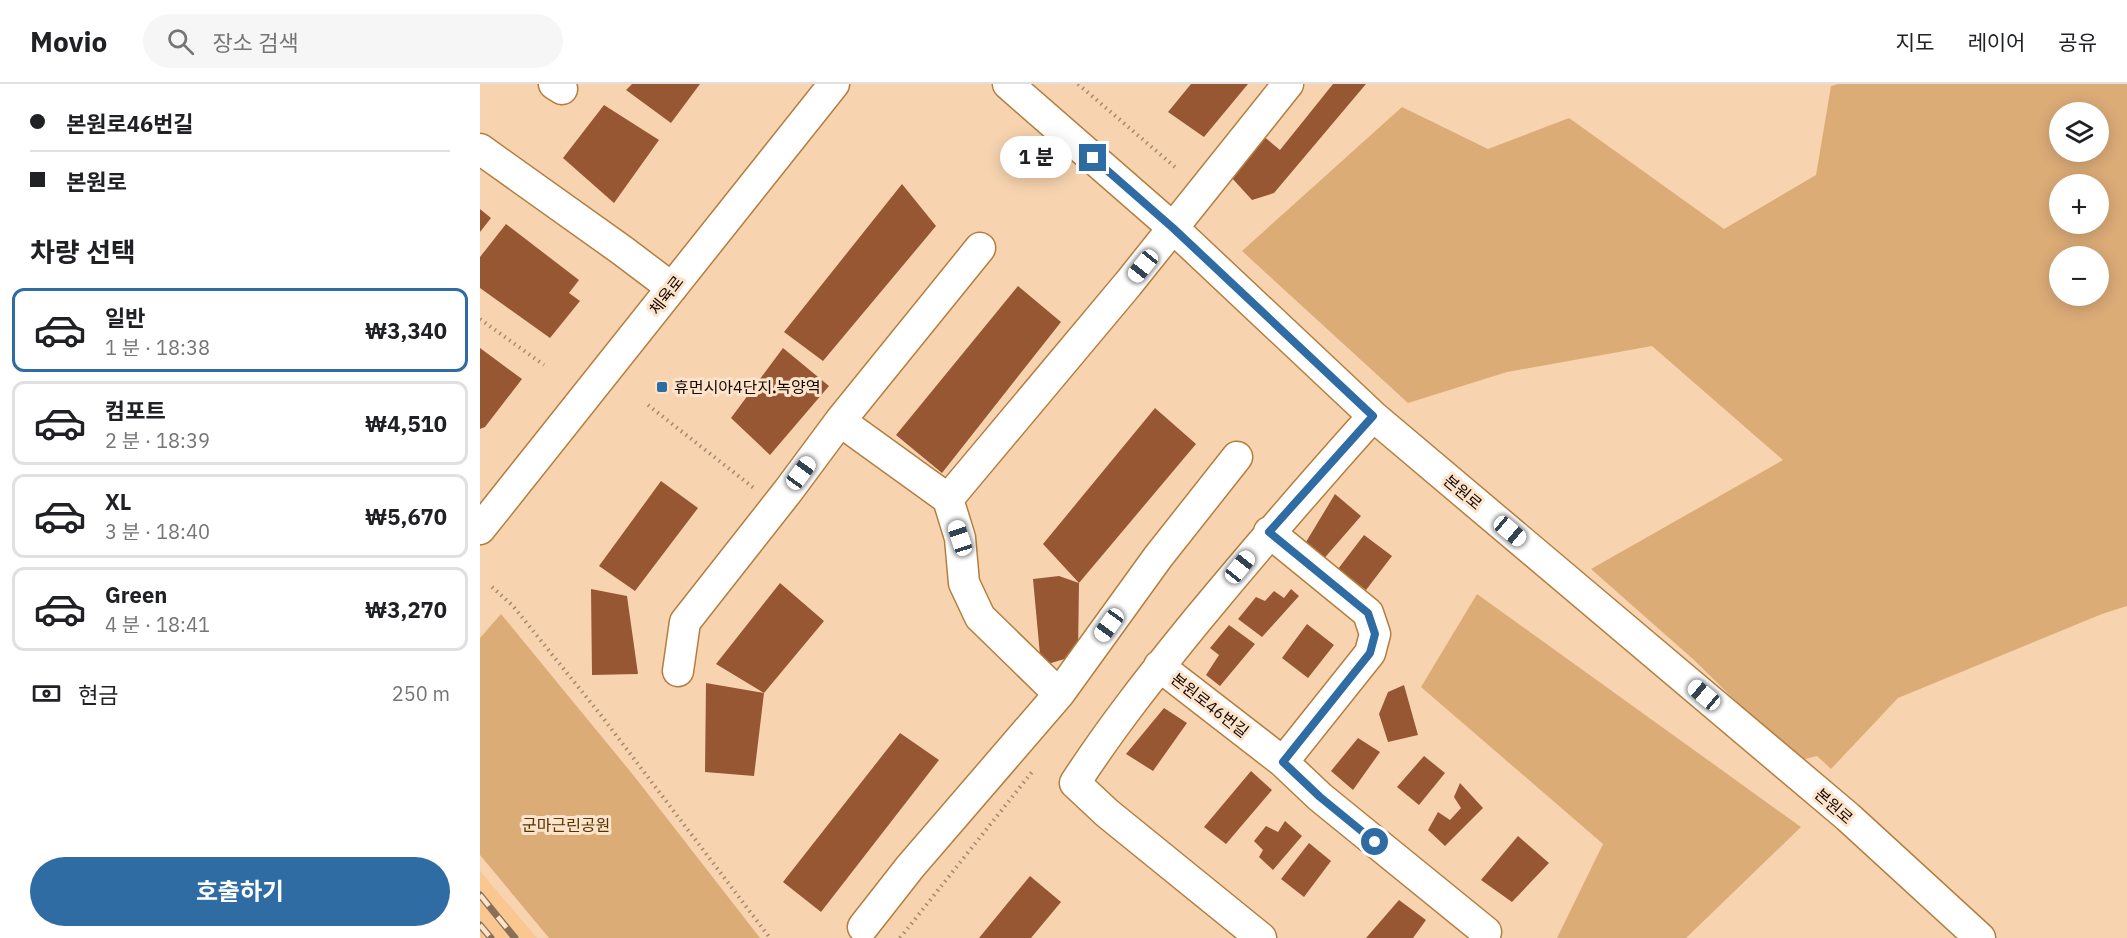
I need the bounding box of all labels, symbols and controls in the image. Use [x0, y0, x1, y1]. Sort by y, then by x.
search box [143, 14, 563, 68]
text: Movio [30, 23, 107, 60]
icon: search [164, 25, 197, 58]
text: 장소 검색 [212, 28, 299, 57]
text: 지도 [1896, 28, 1934, 56]
text: 레이어 [1967, 28, 2025, 56]
text: 공유 [2058, 28, 2097, 56]
map controls [2049, 102, 2109, 306]
button: layers [2049, 102, 2109, 162]
text: 본원로46번길 [66, 109, 194, 138]
callout: 1 분 [1000, 137, 1072, 179]
text: 1 분 [1018, 143, 1054, 170]
route end [1079, 144, 1106, 171]
text: 본원로 [66, 167, 127, 196]
button: + [2049, 174, 2109, 234]
text: 차량 선택 [30, 234, 136, 269]
car [1125, 246, 1161, 286]
button: − [2049, 246, 2109, 306]
street label: 체육로 [645, 271, 688, 319]
icon: car [33, 303, 87, 357]
text: 일반 [105, 303, 145, 332]
text: ₩3,340 [365, 316, 447, 345]
text: 1 분 · 18:38 [105, 334, 210, 361]
place label: 휴먼시아4단지.녹양역 [674, 377, 820, 397]
marker: 휴먼시아4단지.녹양역 [655, 380, 669, 394]
icon: car [33, 396, 87, 450]
text: 컴포트 [105, 396, 166, 425]
text: ₩4,510 [365, 409, 447, 438]
text: 2 분 · 18:39 [105, 427, 210, 454]
car [783, 453, 819, 493]
street label: 본원로 [1440, 470, 1487, 514]
text: XL [105, 487, 131, 516]
icon: car [33, 489, 87, 543]
text: ₩5,670 [365, 502, 447, 531]
car [1490, 513, 1530, 549]
text: 3 분 · 18:40 [105, 518, 210, 545]
car [946, 518, 974, 558]
car [1222, 547, 1258, 587]
text: Green [105, 580, 167, 609]
icon: car [33, 582, 87, 636]
text: ₩3,270 [365, 595, 447, 624]
car [1091, 605, 1127, 645]
text: 4 분 · 18:41 [105, 611, 210, 638]
street label: 본원로46번길 [1167, 669, 1253, 741]
icon: cash [30, 677, 63, 710]
car [1684, 677, 1724, 713]
text: 현금 [78, 680, 118, 709]
text: 250 m [392, 680, 450, 707]
street label: 본원로 [1811, 784, 1857, 828]
park label: 군마근린공원 [522, 815, 610, 835]
route start [1361, 828, 1388, 855]
button: 호출하기 [30, 857, 450, 926]

